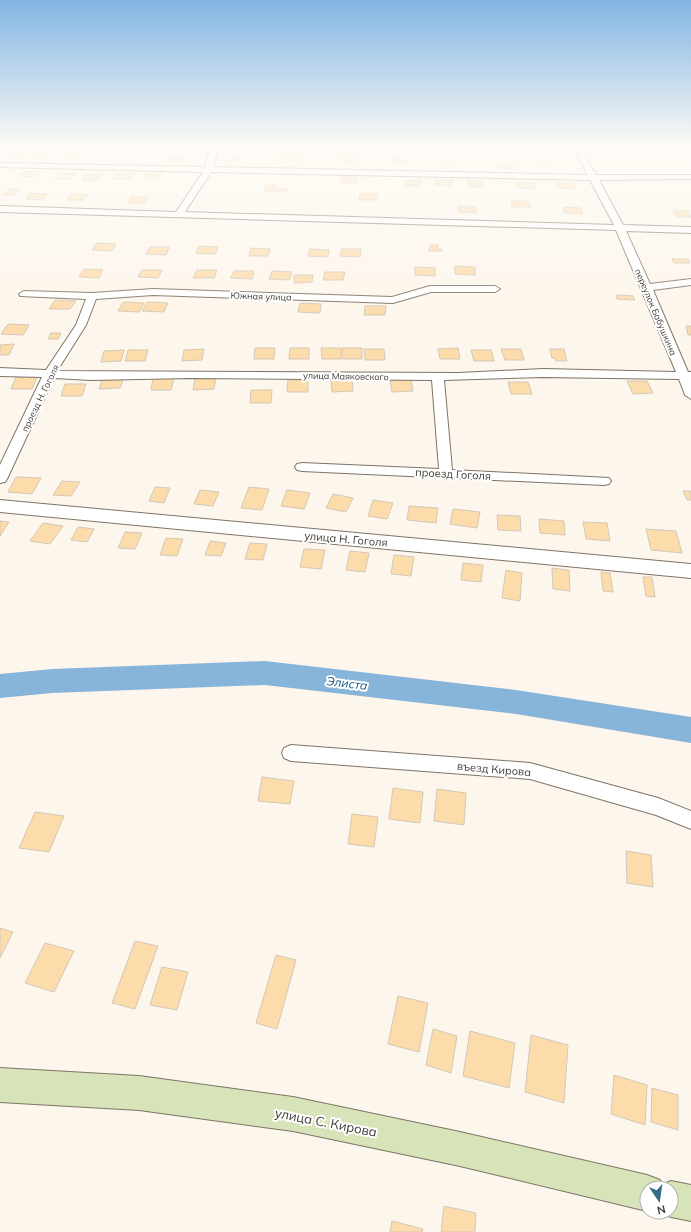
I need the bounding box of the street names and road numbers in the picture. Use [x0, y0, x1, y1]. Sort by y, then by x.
street label: переулок Бабушкина [632, 267, 679, 357]
street label: Южная улица [230, 289, 292, 304]
street label: проезд Н. Гоголя [19, 363, 61, 433]
street label: улица Маяковского [303, 370, 389, 383]
street label: проезд Гоголя [415, 465, 491, 483]
street label: улица Н. Гоголя [304, 528, 388, 550]
street label: въезд Кирова [456, 759, 532, 779]
street label: улица С. Кирова [274, 1104, 378, 1140]

